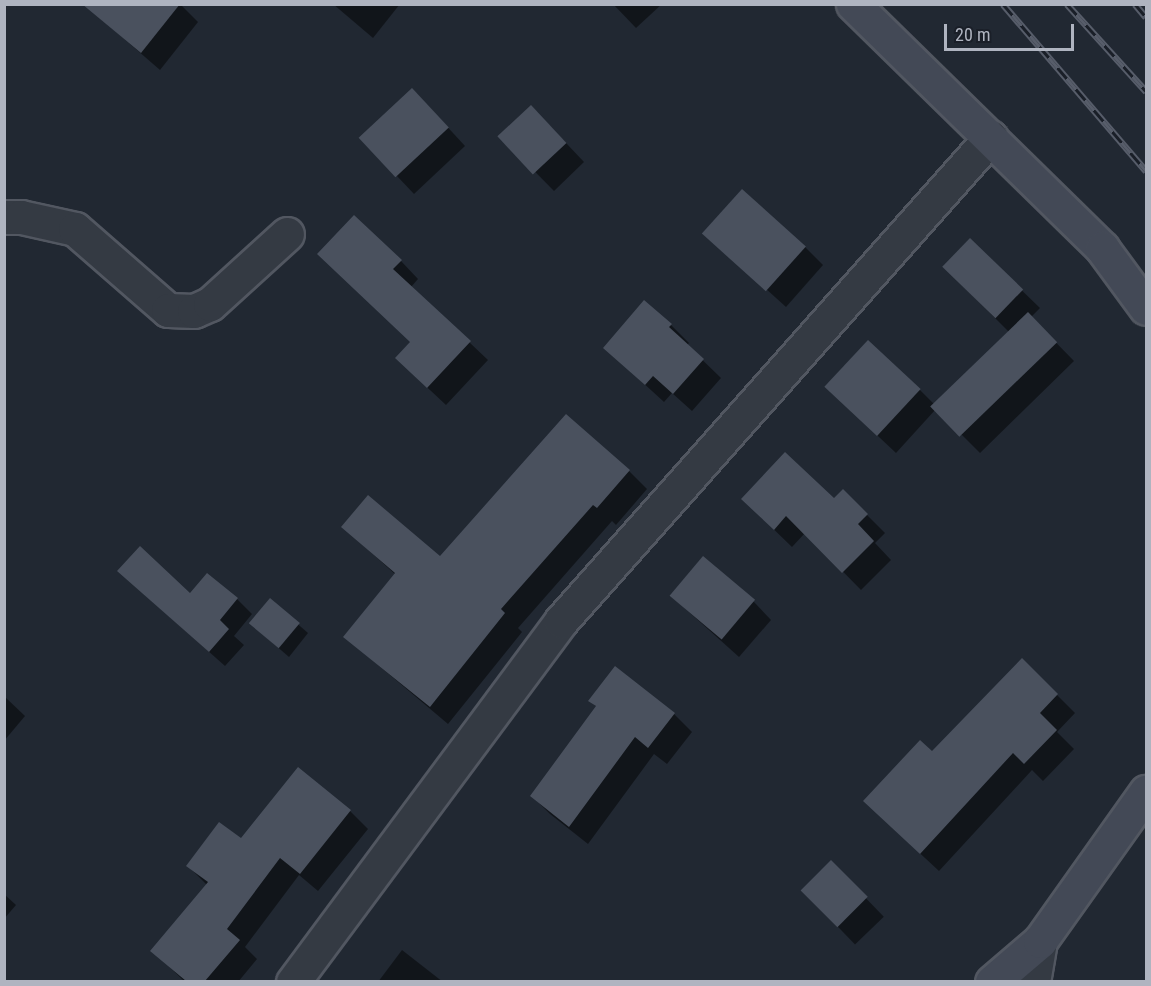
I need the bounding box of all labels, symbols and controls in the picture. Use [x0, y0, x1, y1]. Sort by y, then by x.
scale bar [947, 12, 1078, 50]
text: 20 m [955, 24, 990, 45]

